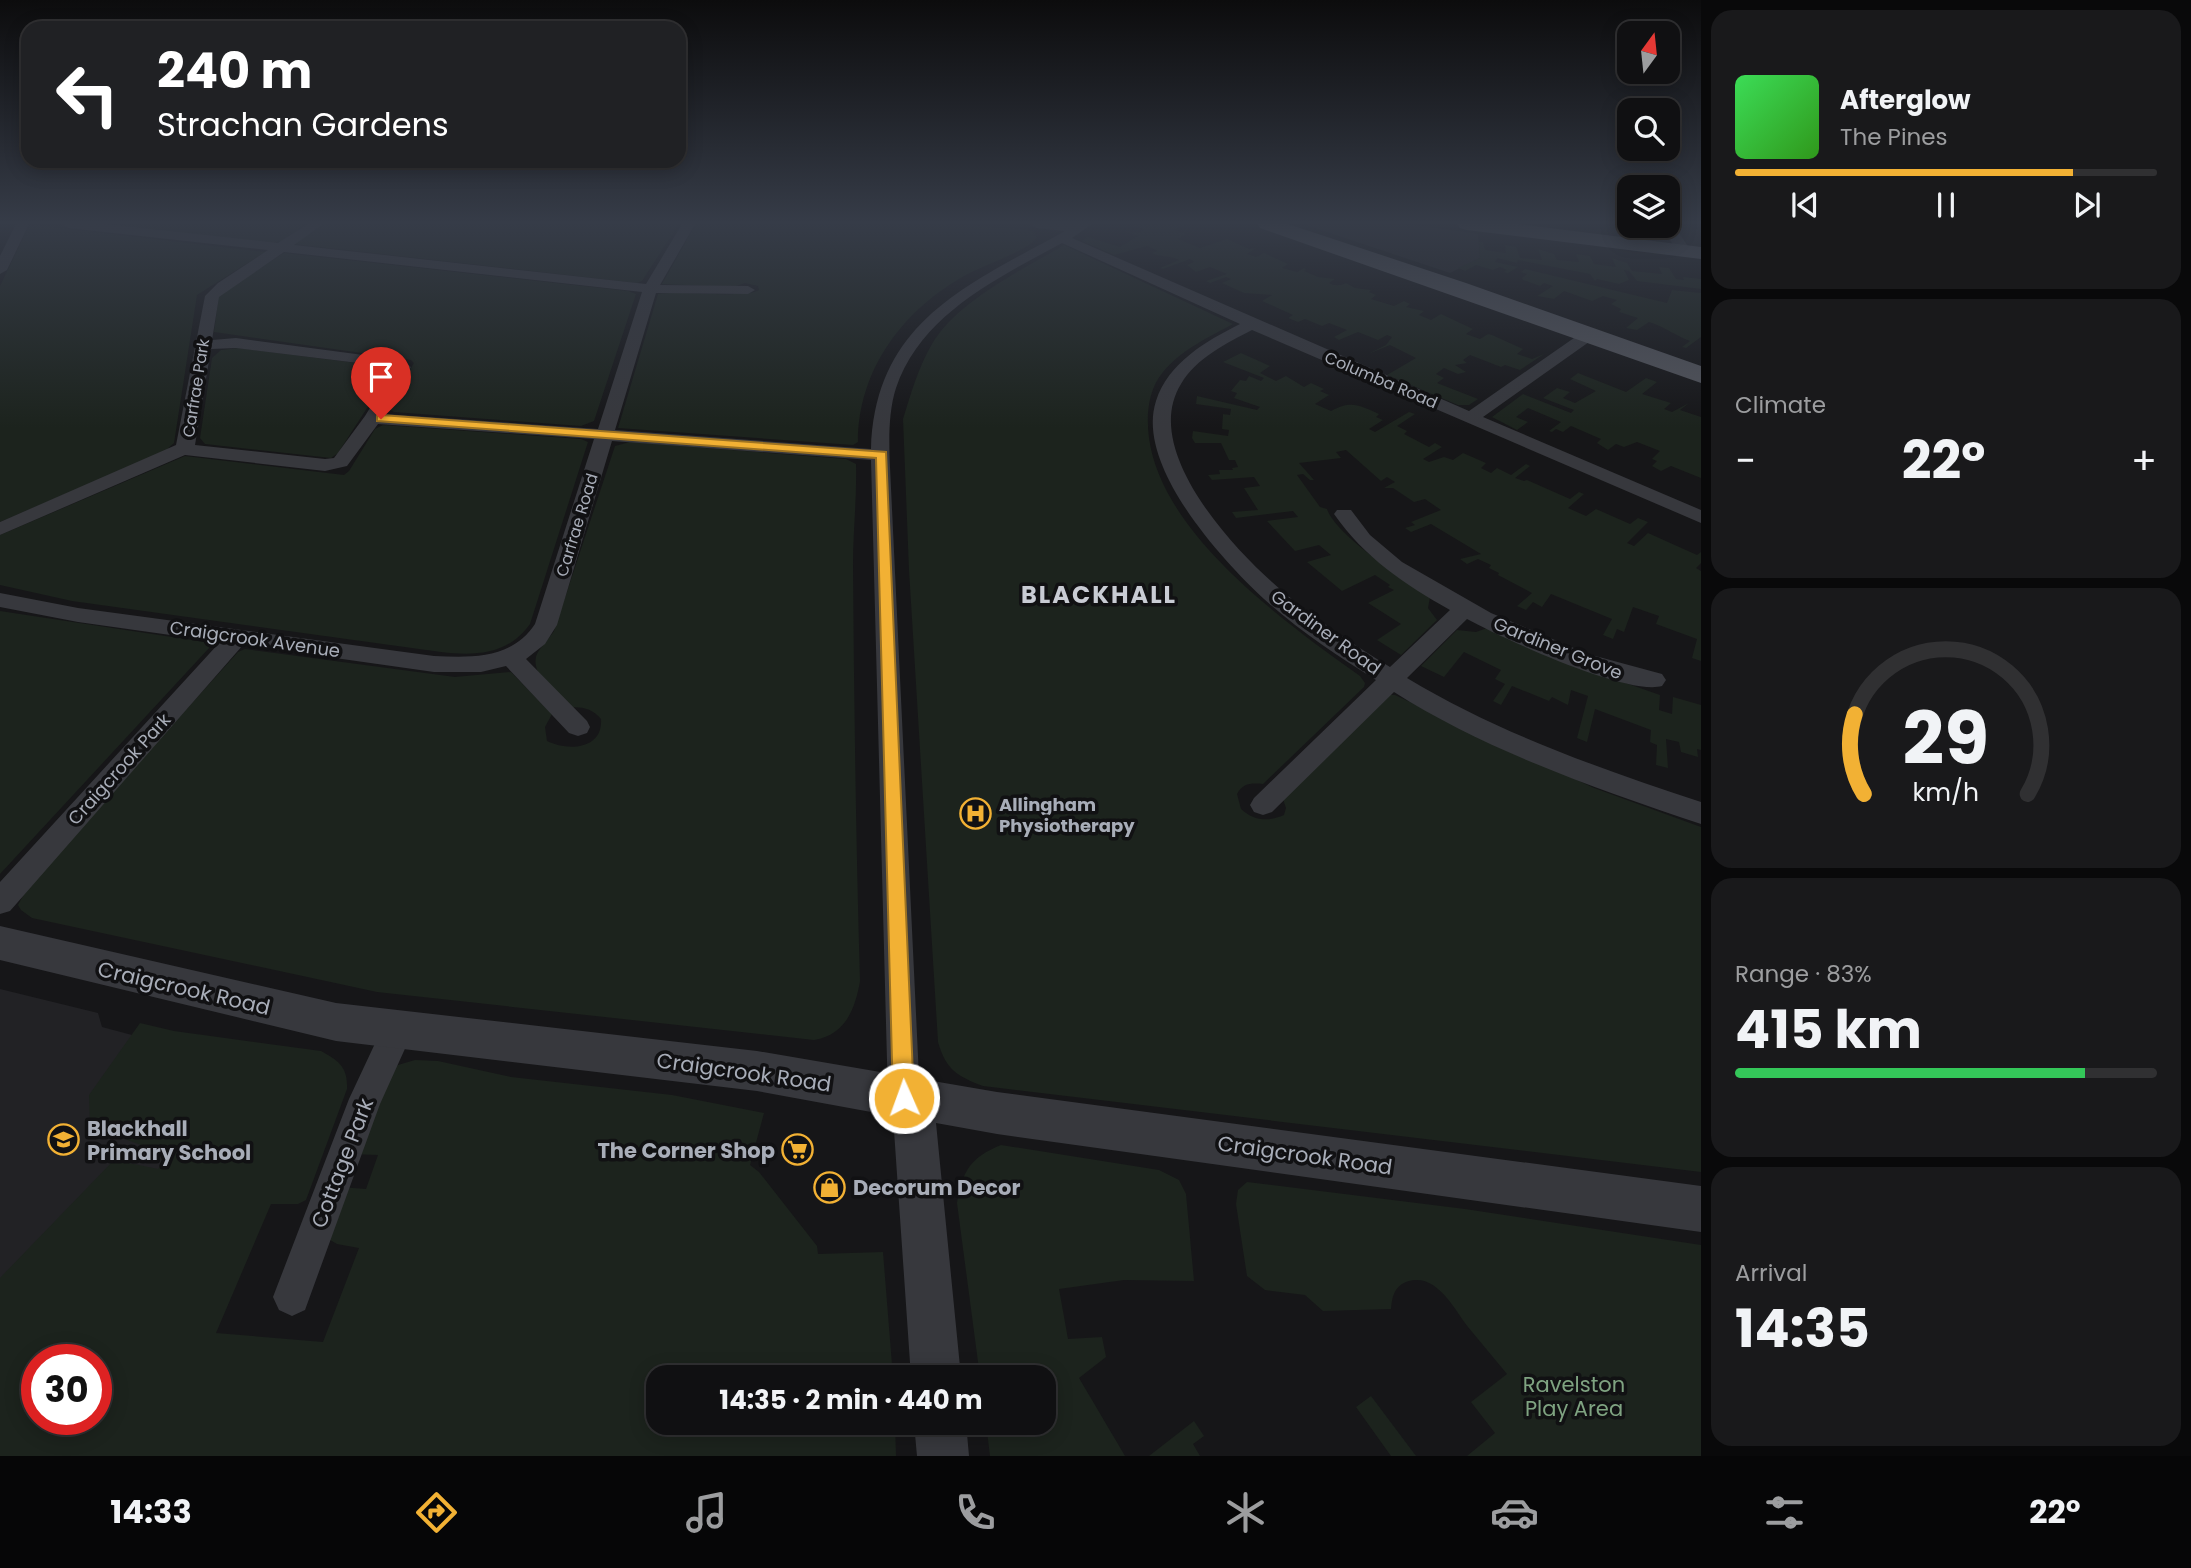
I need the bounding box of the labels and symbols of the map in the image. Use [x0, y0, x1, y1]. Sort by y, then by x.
north arrow [1617, 21, 1680, 84]
street label: Carfrae Park [177, 336, 215, 439]
street label: Columba Road [1321, 346, 1441, 414]
pin [351, 347, 411, 419]
street label: Carfrae Road [550, 470, 604, 580]
district label: BLACKHALL [1021, 578, 1177, 611]
street label: Gardiner Road [1266, 584, 1386, 680]
street label: Gardiner Grove [1490, 611, 1626, 685]
street label: Craigcrook Avenue [168, 615, 342, 663]
street label: Craigcrook Park [62, 707, 177, 830]
place label: Allingham Physiotherapy [999, 792, 1135, 838]
hospital icon: Allingham Physiotherapy [959, 797, 993, 831]
street label: Craigcrook Road [95, 954, 273, 1022]
street label: Craigcrook Road [655, 1045, 833, 1099]
position arrow [867, 1061, 941, 1135]
street label: Cottage Park [304, 1094, 380, 1232]
place label: Blackhall Primary School [87, 1114, 251, 1167]
school or university icon: Blackhall Primary School [47, 1123, 81, 1157]
street label: Craigcrook Road [1216, 1128, 1394, 1182]
supermarket icon: The Corner Shop [781, 1133, 815, 1167]
place label: The Corner Shop [597, 1136, 775, 1165]
shop icon: Decorum Decor [813, 1170, 847, 1204]
place label: Decorum Decor [853, 1173, 1020, 1202]
speed limit sign: 30 [21, 1344, 112, 1435]
park label: Ravelston Play Area [1523, 1370, 1625, 1423]

